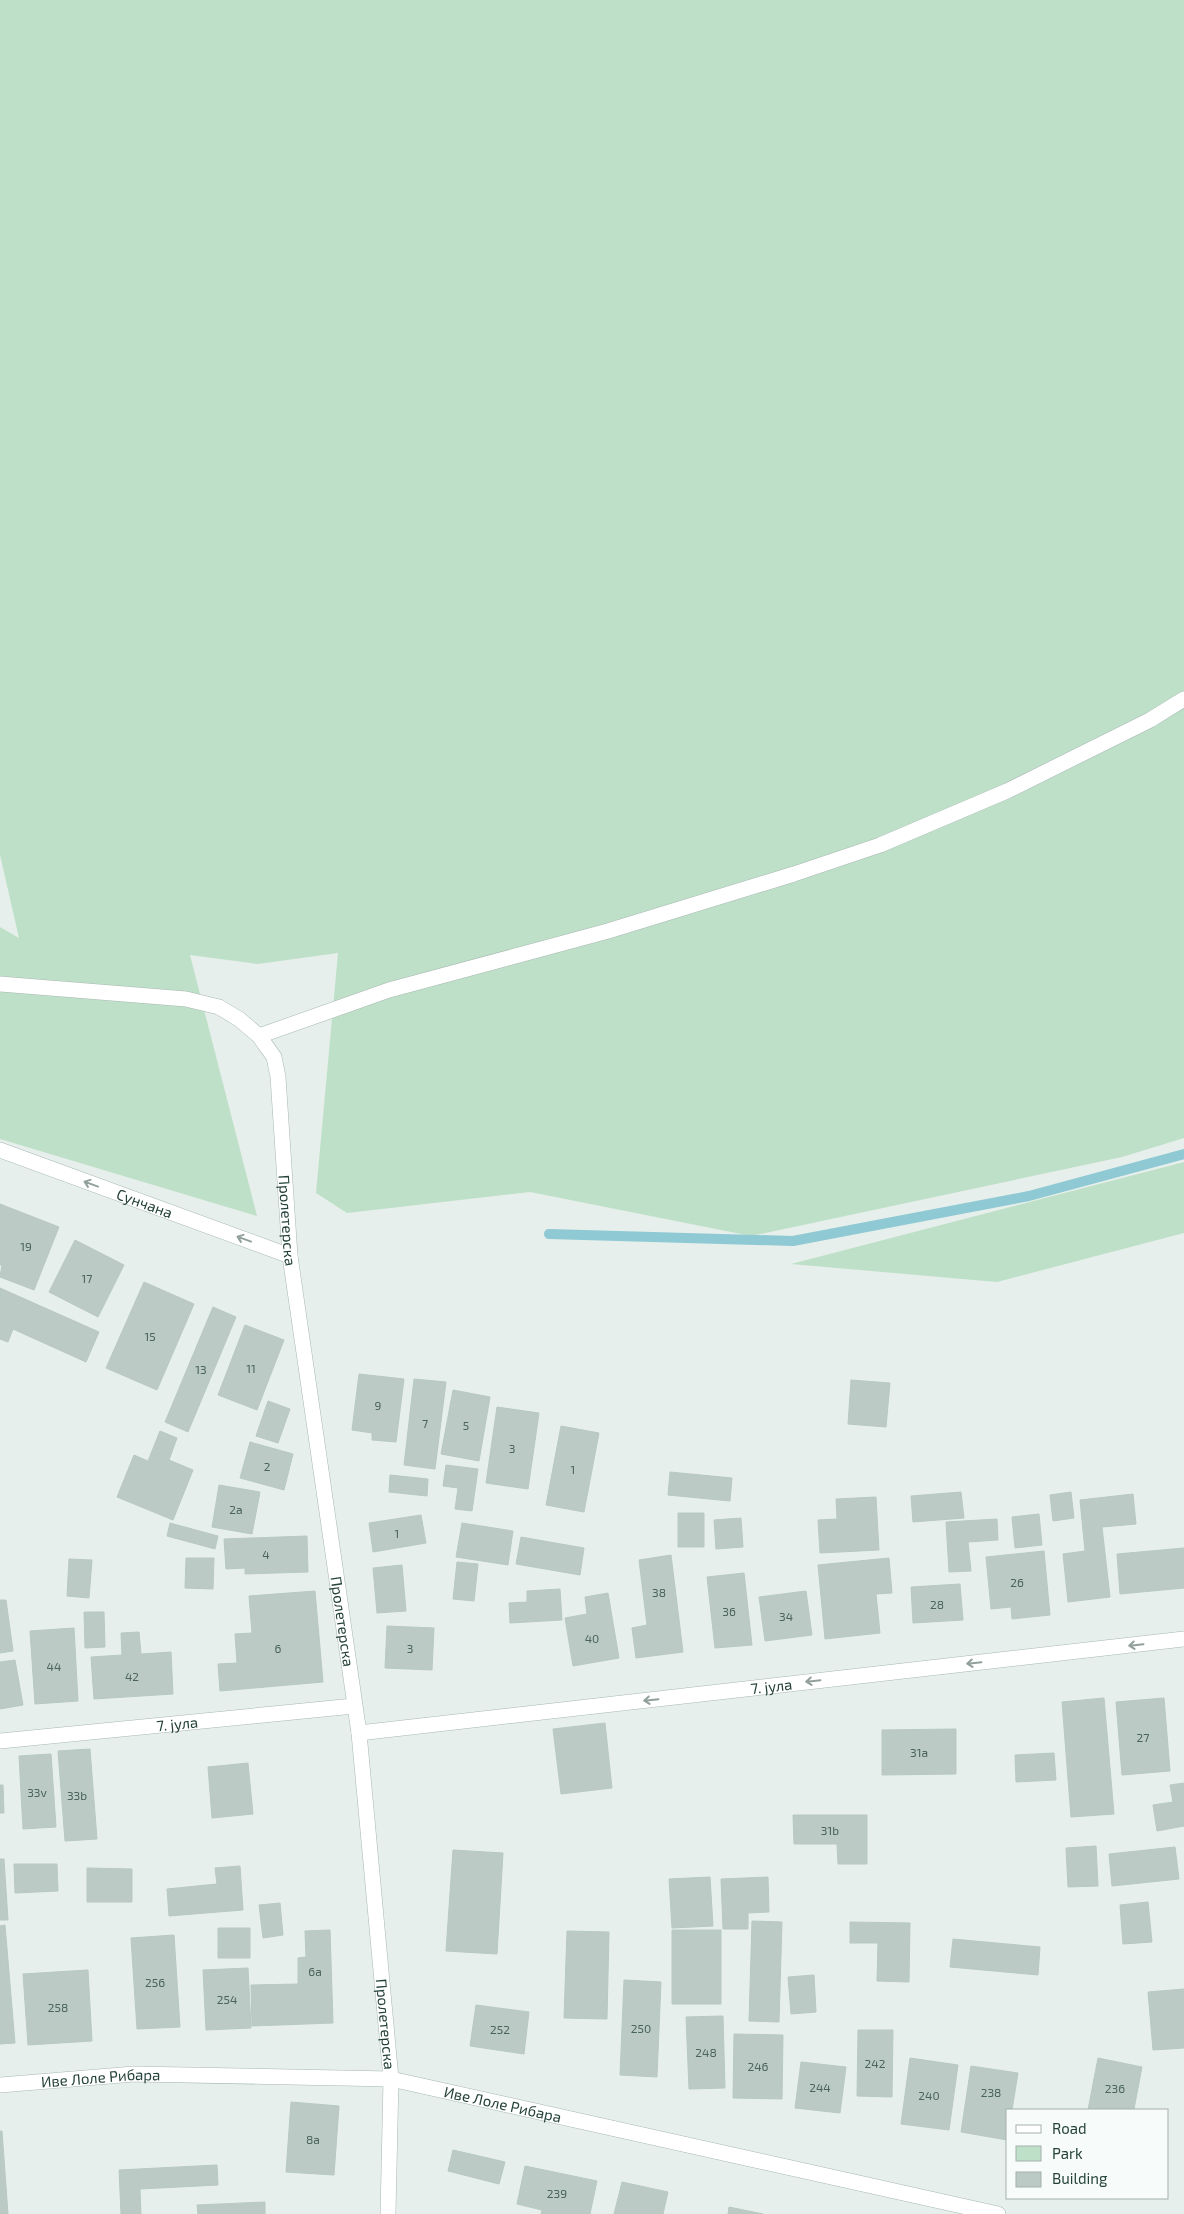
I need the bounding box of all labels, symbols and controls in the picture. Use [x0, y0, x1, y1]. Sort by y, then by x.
street label: Пролетерска [276, 1174, 300, 1267]
one-way arrow [84, 1179, 100, 1188]
street label: Сунчана [114, 1184, 175, 1221]
one-way arrow [237, 1234, 252, 1243]
house number: 19 [20, 1239, 32, 1253]
house number: 17 [82, 1271, 92, 1285]
house number: 15 [144, 1329, 156, 1343]
house number: 11 [246, 1361, 256, 1375]
house number: 13 [195, 1362, 207, 1376]
house number: 9 [375, 1398, 382, 1412]
house number: 7 [422, 1416, 428, 1430]
house number: 5 [463, 1418, 469, 1432]
house number: 3 [509, 1441, 515, 1455]
house number: 2 [264, 1459, 271, 1473]
house number: 1 [571, 1462, 575, 1476]
house number: 2a [229, 1502, 243, 1516]
house number: 1 [395, 1526, 399, 1540]
house number: 4 [262, 1547, 270, 1561]
street label: Пролетерска [327, 1575, 358, 1668]
house number: 26 [1010, 1575, 1024, 1589]
house number: 38 [652, 1585, 666, 1599]
house number: 28 [930, 1597, 944, 1611]
house number: 36 [722, 1604, 736, 1618]
house number: 34 [779, 1609, 793, 1623]
house number: 40 [585, 1631, 599, 1645]
one-way arrow [1128, 1640, 1144, 1650]
house number: 6 [275, 1641, 282, 1655]
house number: 3 [407, 1641, 413, 1655]
one-way arrow [966, 1658, 982, 1668]
house number: 44 [47, 1659, 61, 1673]
house number: 42 [125, 1669, 139, 1683]
street label: 7. јула [750, 1675, 793, 1697]
one-way arrow [805, 1676, 821, 1686]
one-way arrow [643, 1695, 659, 1705]
street label: 7. јула [155, 1712, 199, 1734]
house number: 27 [1137, 1730, 1149, 1744]
house number: 31a [910, 1745, 928, 1759]
house number: 33v [27, 1785, 47, 1799]
house number: 33b [67, 1788, 87, 1802]
house number: 31b [821, 1823, 839, 1837]
house number: 6a [308, 1964, 322, 1978]
house number: 256 [145, 1975, 165, 1989]
street label: Пролетерска [373, 1978, 399, 2070]
house number: 254 [217, 1992, 237, 2006]
house number: 258 [48, 2000, 68, 2014]
house number: 250 [631, 2021, 651, 2035]
house number: 252 [490, 2022, 510, 2036]
house number: 248 [695, 2045, 717, 2059]
house number: 242 [865, 2056, 886, 2070]
house number: 246 [748, 2059, 769, 2073]
street label: Иве Лоле Рибара [40, 2065, 161, 2091]
house number: 244 [809, 2080, 831, 2094]
house number: 236 [1105, 2081, 1125, 2095]
street label: Иве Лоле Рибара [442, 2082, 563, 2126]
house number: 238 [981, 2085, 1001, 2099]
house number: 240 [918, 2088, 940, 2102]
legend [1006, 2109, 1169, 2199]
text: Road [1052, 2119, 1087, 2137]
house number: 8a [306, 2132, 320, 2146]
text: Park [1052, 2144, 1083, 2162]
text: Building [1052, 2169, 1108, 2187]
house number: 239 [547, 2186, 567, 2200]

